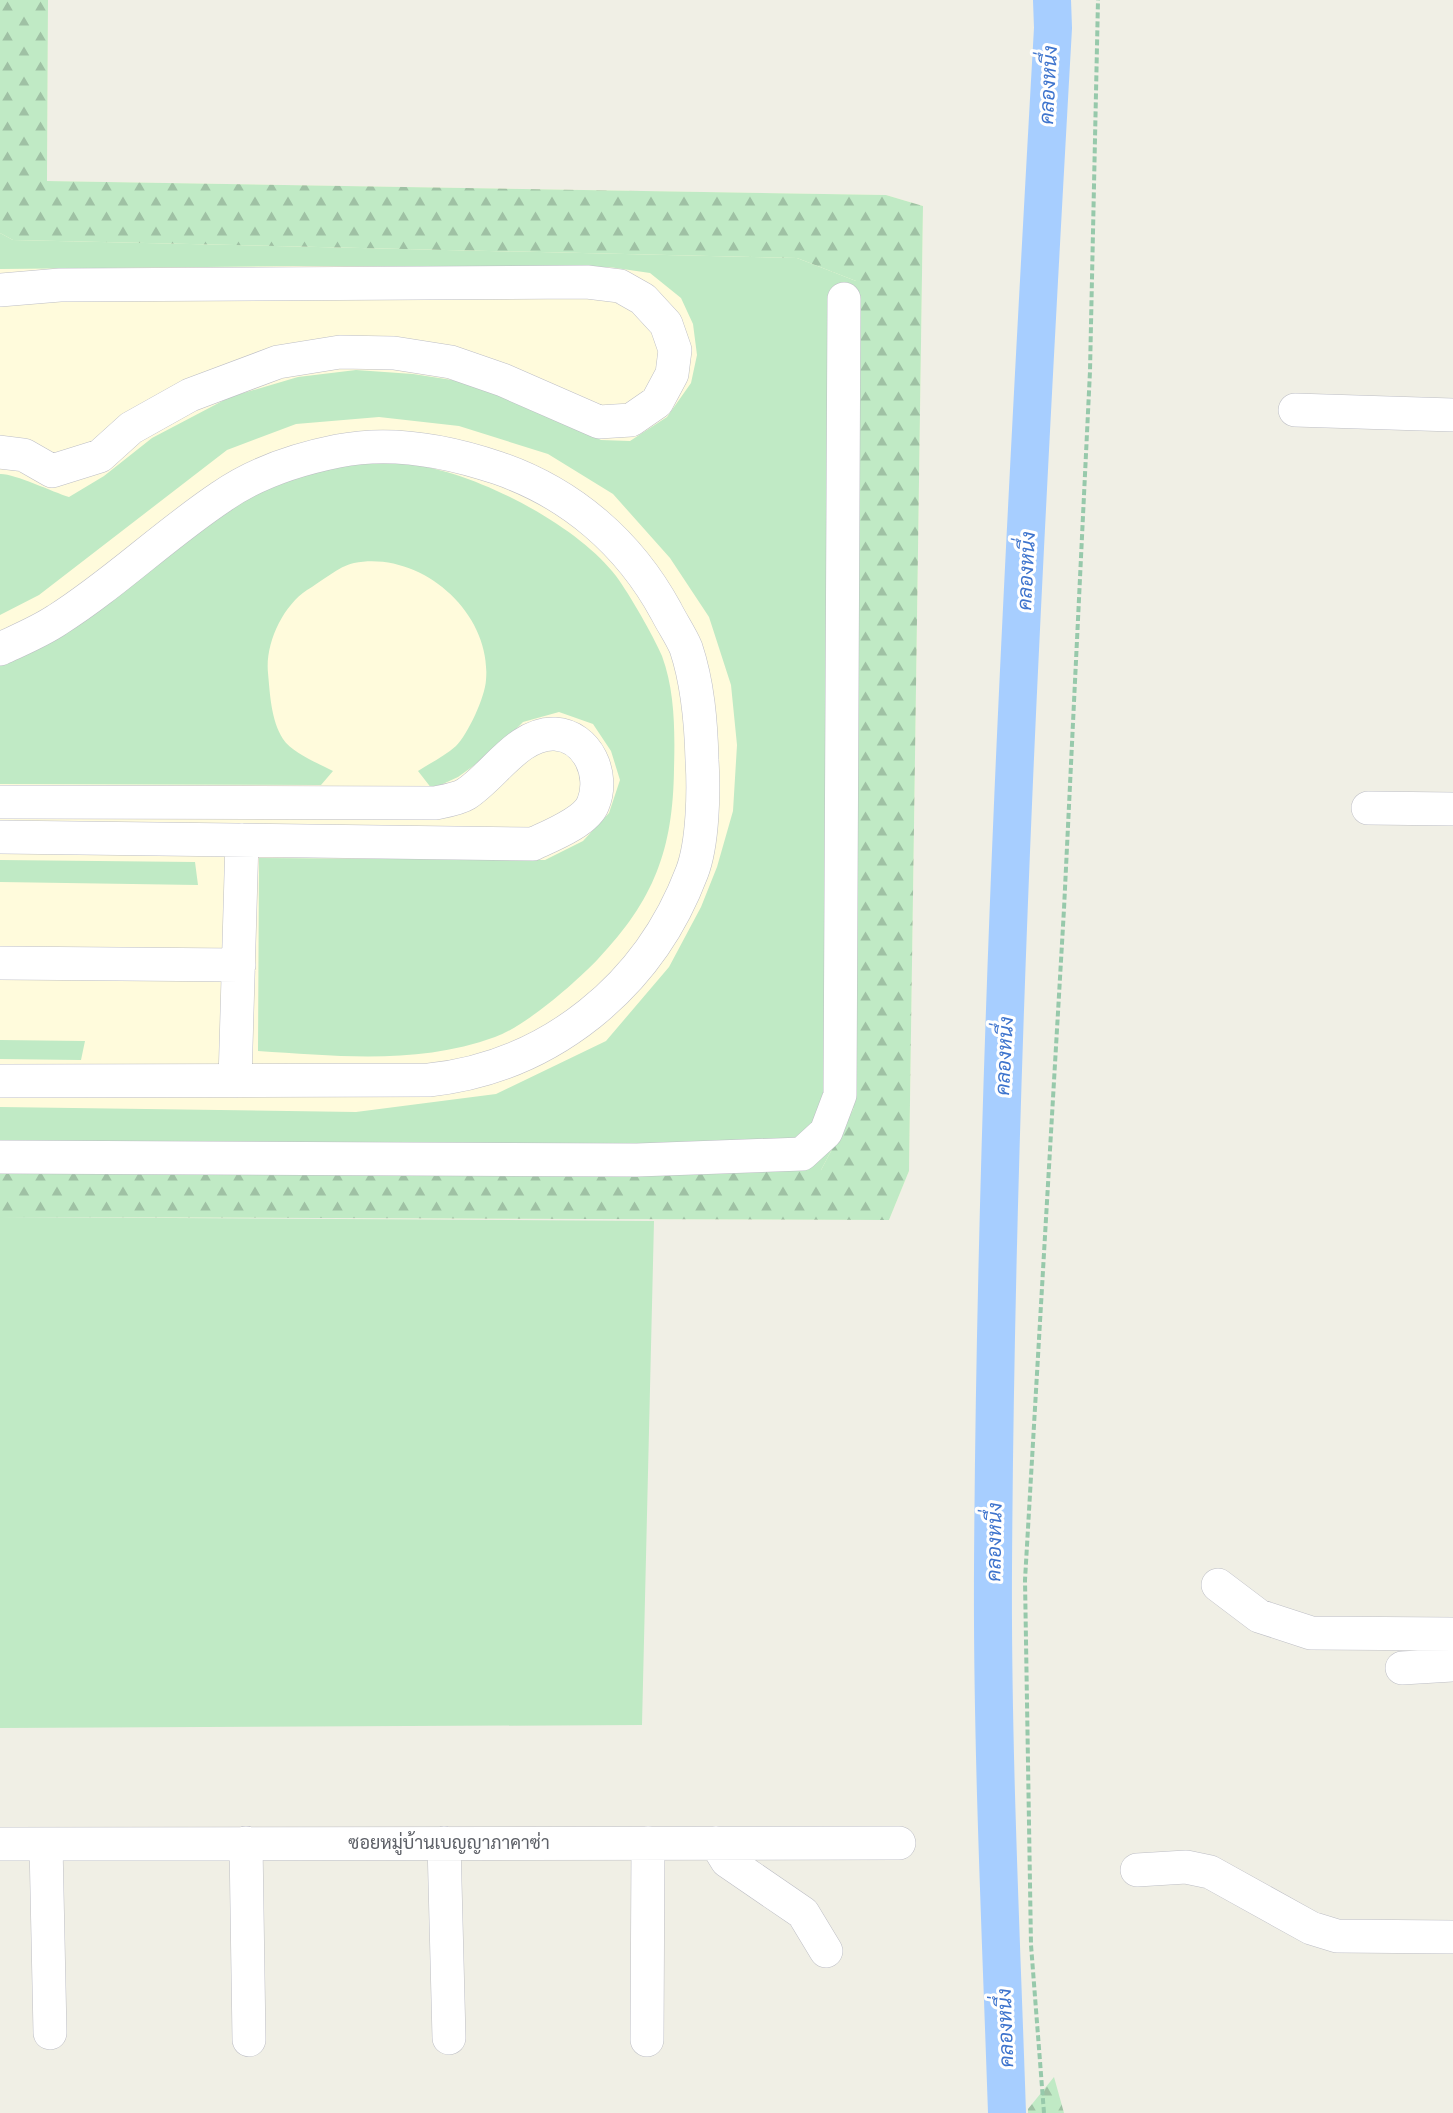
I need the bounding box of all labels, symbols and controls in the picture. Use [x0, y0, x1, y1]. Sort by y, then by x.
water label: คลองหนึ่ง [1029, 45, 1063, 125]
water label: คลองหนึ่ง [1007, 531, 1041, 611]
water label: คลองหนึ่ง [985, 1016, 1019, 1096]
water label: คลองหนึ่ง [976, 1502, 1008, 1582]
street label: ซอยหมู่บ้านเบญญาภาคาซ่า [348, 1831, 550, 1856]
water label: คลองหนึ่ง [987, 1988, 1019, 2068]

